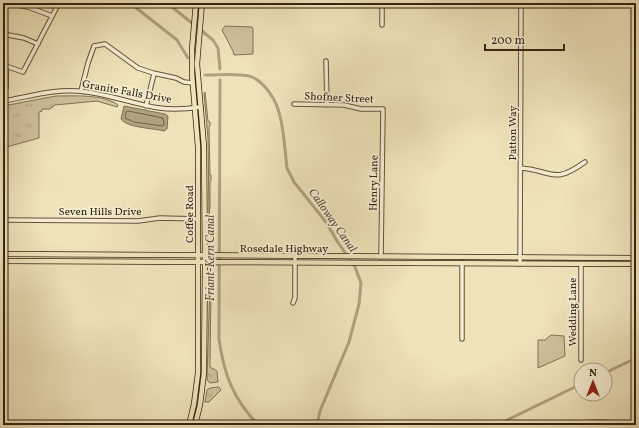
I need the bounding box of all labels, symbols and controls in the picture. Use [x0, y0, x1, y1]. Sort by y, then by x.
scale bar [485, 26, 564, 52]
text: 200 m [491, 33, 525, 49]
street label: Granite Falls Drive [81, 77, 173, 108]
street label: Shofner Street [304, 89, 374, 108]
street label: Patton Way [506, 106, 521, 160]
street label: Henry Lane [367, 155, 382, 211]
street label: Coffee Road [183, 185, 198, 243]
water label: Calloway Canal [304, 185, 360, 256]
street label: Seven Hills Drive [59, 205, 141, 220]
water label: Friant-Kern Canal [203, 215, 219, 301]
street label: Rosedale Highway [240, 242, 328, 257]
street label: Wedding Lane [566, 278, 581, 346]
north arrow [573, 362, 613, 402]
text: N [589, 366, 597, 381]

